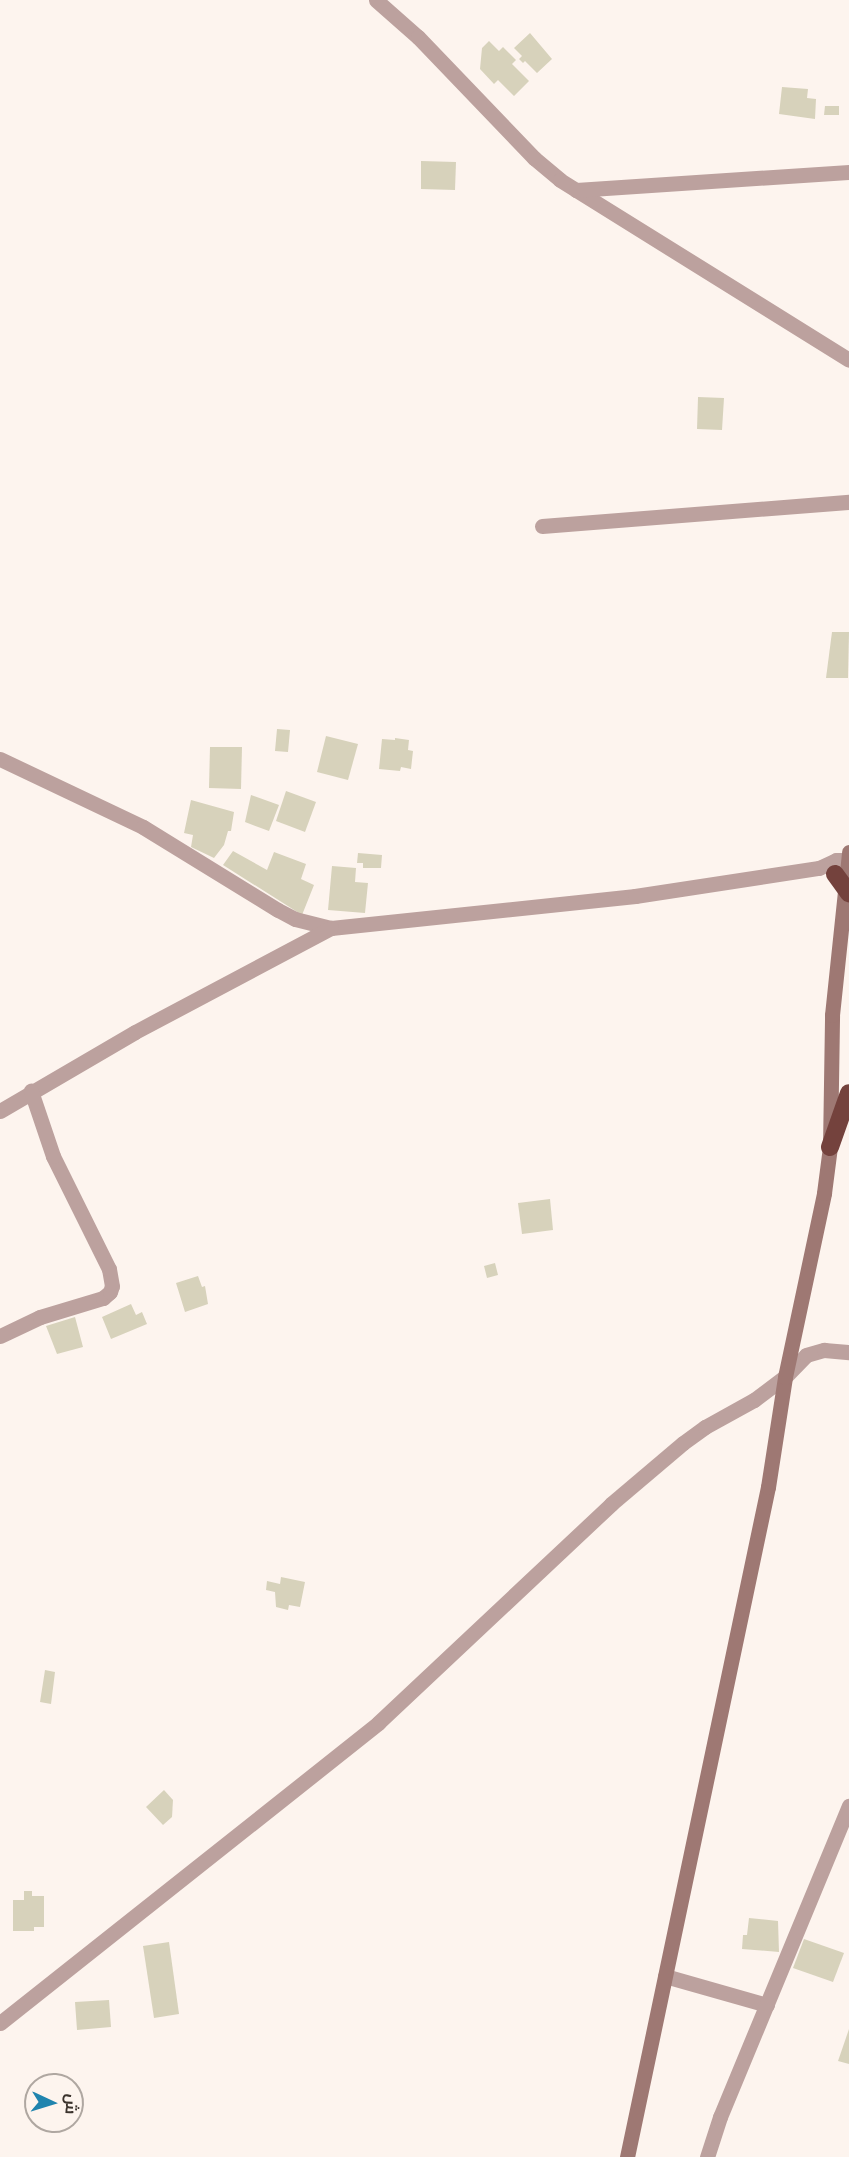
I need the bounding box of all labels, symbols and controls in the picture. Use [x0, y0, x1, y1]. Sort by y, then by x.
north arrow [24, 2073, 84, 2133]
text: ش [59, 2093, 81, 2115]

